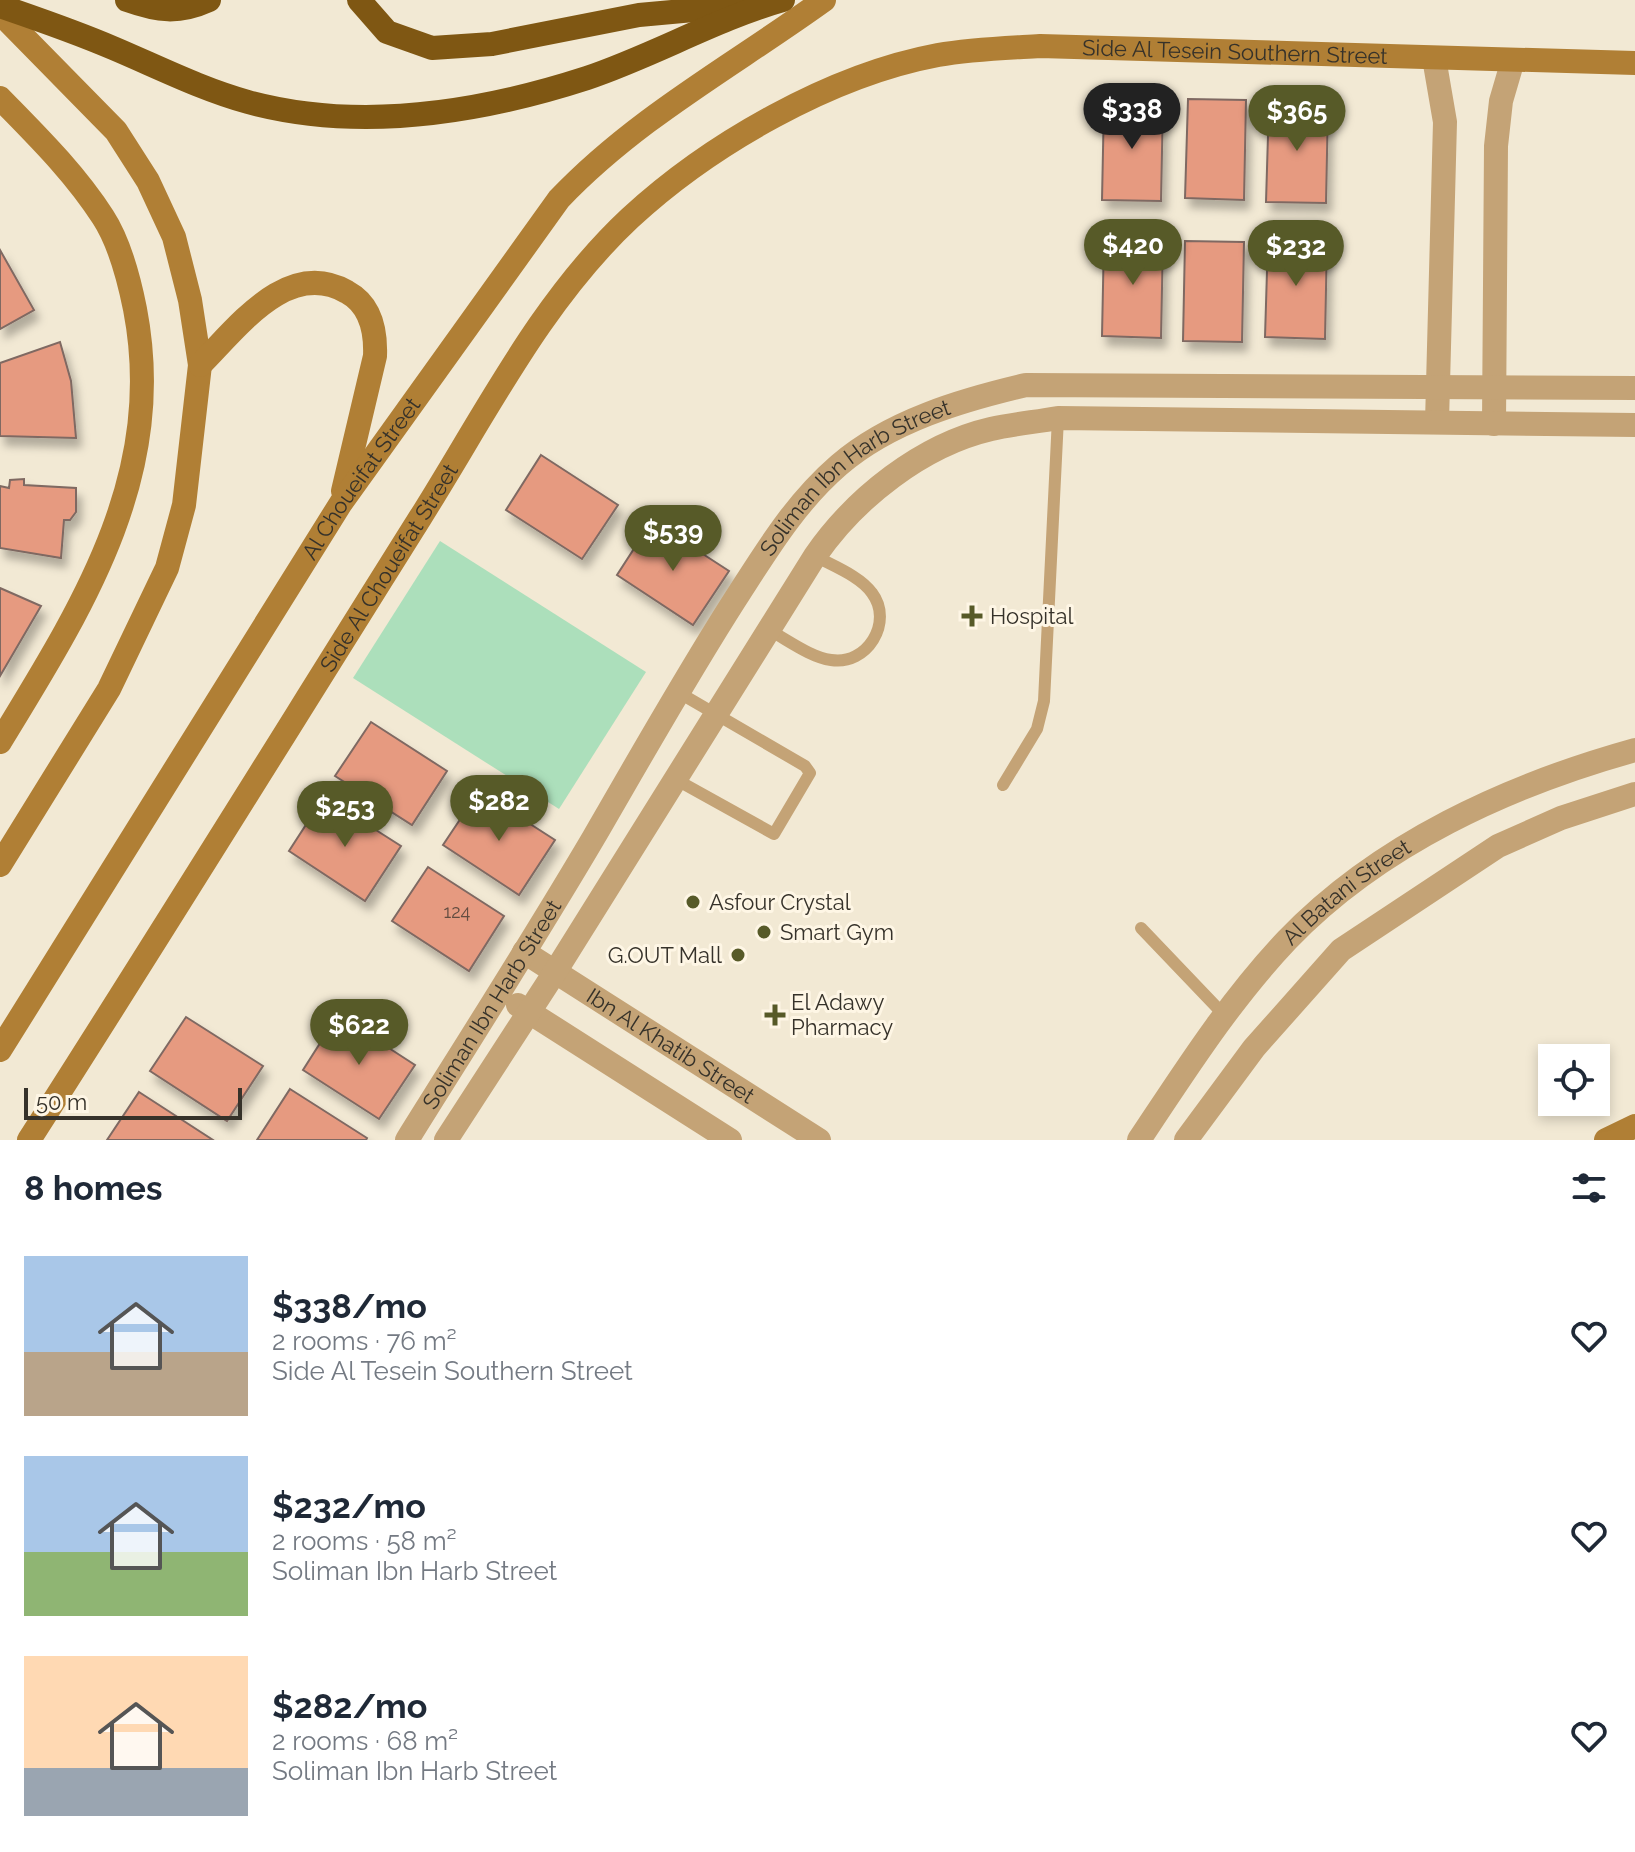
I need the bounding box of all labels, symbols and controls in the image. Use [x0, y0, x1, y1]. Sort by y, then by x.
street label: Side Al Tesein Southern Street [1082, 34, 1389, 69]
pin: $338 [1085, 83, 1179, 151]
pin: $365 [1250, 85, 1344, 153]
text: $338 [1101, 94, 1163, 124]
text: $365 [1266, 96, 1328, 126]
pin: $420 [1086, 219, 1180, 287]
pin: $232 [1249, 220, 1343, 288]
text: $420 [1102, 230, 1164, 260]
text: $232 [1266, 231, 1326, 261]
street label: Al Choueifat Street [296, 392, 426, 564]
street label: Soliman Ibn Harb Street [754, 394, 954, 561]
street label: Side Al Choueifat Street [314, 458, 464, 676]
pin: $539 [626, 505, 720, 573]
text: $539 [643, 516, 703, 546]
place label: Hospital [990, 603, 1073, 629]
marker: Hospital [961, 605, 983, 627]
pin: $282 [452, 775, 546, 843]
pin: $253 [298, 781, 392, 849]
text: $282 [468, 786, 530, 816]
text: $253 [315, 792, 375, 822]
street label: Al Batani Street [1277, 833, 1416, 950]
place label: Asfour Crystal [709, 889, 851, 915]
marker: Asfour Crystal [684, 893, 702, 911]
street label: Soliman Ibn Harb Street [417, 894, 567, 1114]
house number: 124 [444, 901, 471, 922]
place label: Smart Gym [780, 919, 894, 945]
marker: Smart Gym [755, 923, 773, 941]
place label: G.OUT Mall [608, 942, 722, 968]
marker: G.OUT Mall [729, 946, 747, 964]
street label: Ibn Al Khatib Street [582, 982, 760, 1109]
place label: El Adawy Pharmacy [791, 989, 893, 1040]
pin: $622 [312, 999, 406, 1067]
marker: El Adawy Pharmacy [766, 1006, 784, 1024]
text: $622 [328, 1010, 390, 1040]
map controls [1538, 1044, 1610, 1116]
button: locate [1538, 1044, 1610, 1116]
scale bar [24, 1084, 242, 1120]
text: 50 m [36, 1089, 87, 1115]
icon: filters [1567, 1166, 1611, 1210]
text: 8 homes [24, 1168, 163, 1208]
text: $338/mo [272, 1286, 427, 1326]
icon: home [88, 1288, 184, 1384]
icon: heart [1567, 1314, 1611, 1358]
text: 2 rooms · 76 m² [272, 1326, 457, 1356]
text: Side Al Tesein Southern Street [272, 1356, 633, 1386]
text: $232/mo [272, 1486, 426, 1526]
icon: home [88, 1488, 184, 1584]
icon: heart [1567, 1514, 1611, 1558]
text: 2 rooms · 58 m² [272, 1526, 457, 1556]
text: Soliman Ibn Harb Street [272, 1556, 557, 1586]
text: $282/mo [272, 1686, 427, 1726]
icon: home [88, 1688, 184, 1784]
icon: heart [1567, 1714, 1611, 1758]
text: 2 rooms · 68 m² [272, 1726, 458, 1756]
text: Soliman Ibn Harb Street [272, 1756, 557, 1786]

